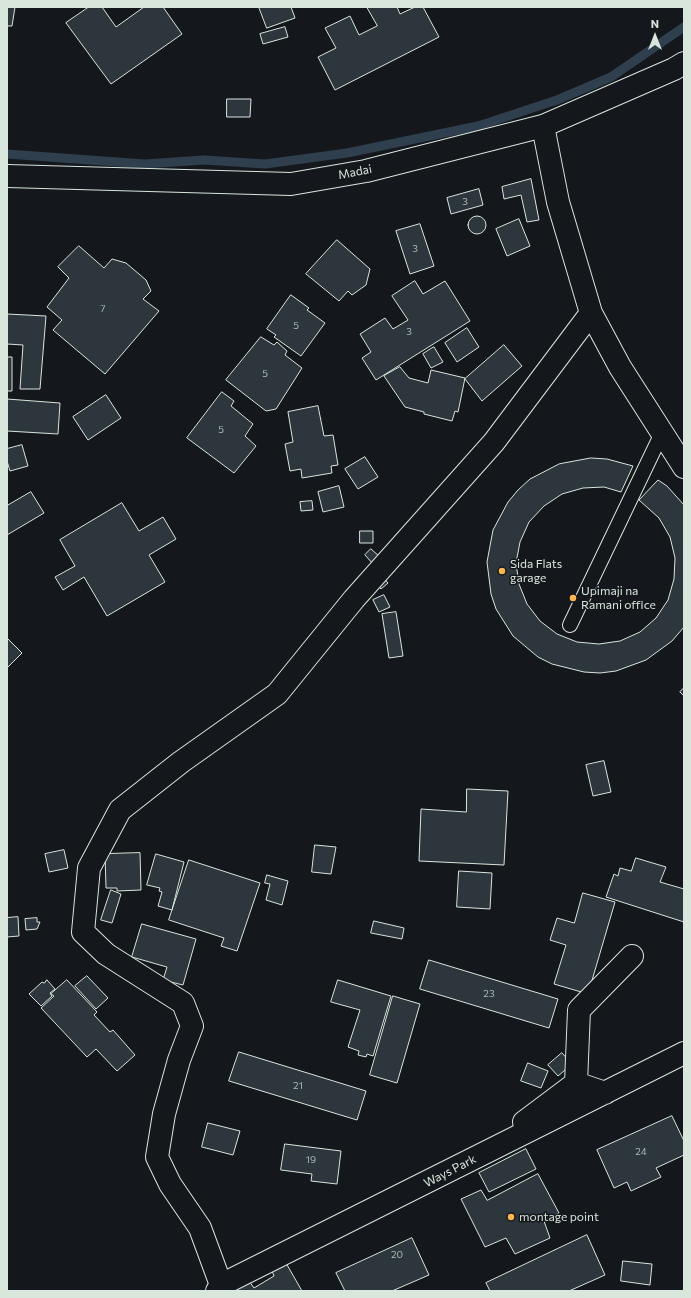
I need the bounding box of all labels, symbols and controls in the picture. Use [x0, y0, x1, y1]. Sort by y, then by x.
north arrow [635, 16, 675, 56]
text: N [651, 17, 659, 30]
street label: Madai [337, 162, 373, 182]
house number: 3 [462, 196, 468, 208]
house number: 3 [412, 243, 418, 255]
house number: 7 [100, 303, 106, 315]
house number: 5 [293, 320, 299, 332]
house number: 3 [406, 326, 412, 338]
house number: 5 [262, 368, 268, 380]
house number: 5 [218, 424, 224, 436]
place label: Sida Flats garage [510, 557, 562, 585]
marker: Sida Flats garage [497, 566, 507, 576]
place label: Upimaji na Ramani office [581, 584, 656, 612]
marker: Upimaji na Ramani office [568, 593, 578, 603]
house number: 23 [483, 988, 495, 1000]
house number: 21 [293, 1080, 303, 1092]
house number: 24 [635, 1146, 647, 1158]
street label: Ways Park [421, 1152, 479, 1190]
house number: 19 [306, 1154, 316, 1166]
place label: montage point [519, 1210, 599, 1224]
marker: montage point [506, 1212, 516, 1222]
house number: 20 [391, 1249, 403, 1261]

